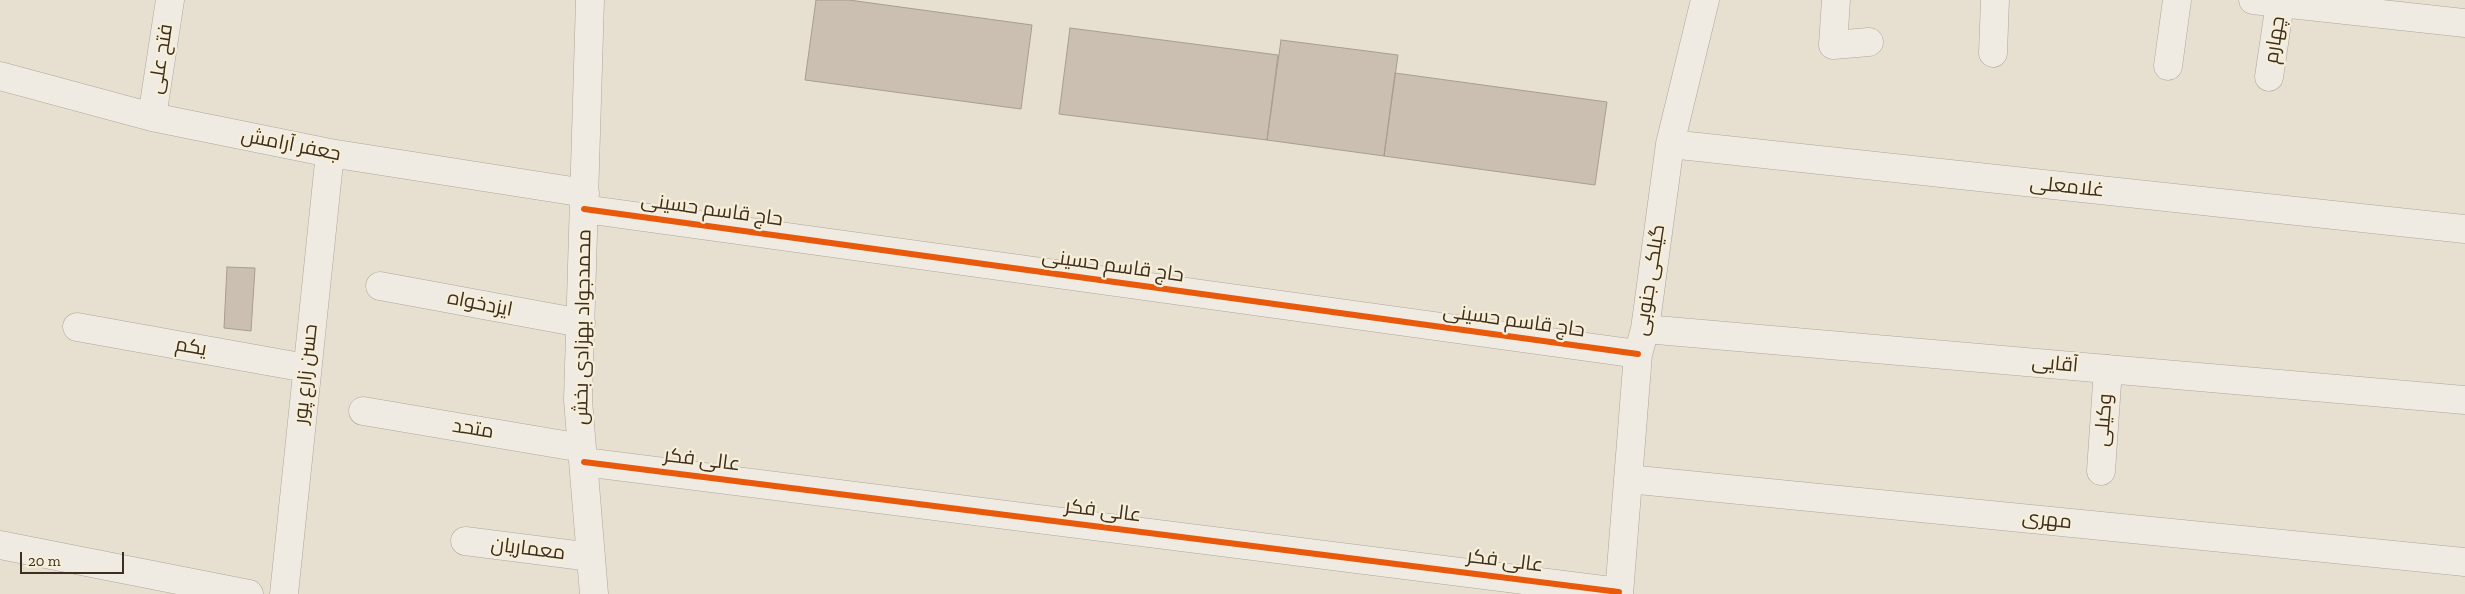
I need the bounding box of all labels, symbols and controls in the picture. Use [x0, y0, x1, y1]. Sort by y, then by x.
street label: چهارم [2259, 14, 2291, 66]
street label: فتح علی [144, 22, 178, 96]
street label: جعفر آرامش [239, 124, 343, 166]
street label: غلامعلی [2029, 171, 2105, 203]
street label: حاج قاسم حسینی [639, 188, 785, 232]
street label: گیلکی جنوبی [1629, 223, 1671, 337]
street label: محمدجواد بهزادی بخش [569, 229, 597, 425]
street label: حاج قاسم حسینی [1040, 244, 1186, 288]
street label: ایزدخواه [445, 286, 515, 322]
street label: حاج قاسم حسینی [1441, 299, 1587, 343]
street label: حسن زارع پور [289, 323, 323, 425]
street label: یکم [173, 332, 209, 362]
street label: آقایی [2031, 350, 2079, 378]
street label: وکیلی [2090, 393, 2118, 447]
street label: متحد [451, 414, 495, 444]
street label: عالی فکر [662, 443, 742, 477]
street label: عالی فکر [1063, 494, 1143, 528]
street label: مهری [2021, 505, 2073, 535]
street label: معماریان [489, 533, 567, 565]
scale bar [22, 542, 126, 574]
street label: عالی فکر [1465, 544, 1545, 578]
text: 20 m [28, 552, 61, 570]

